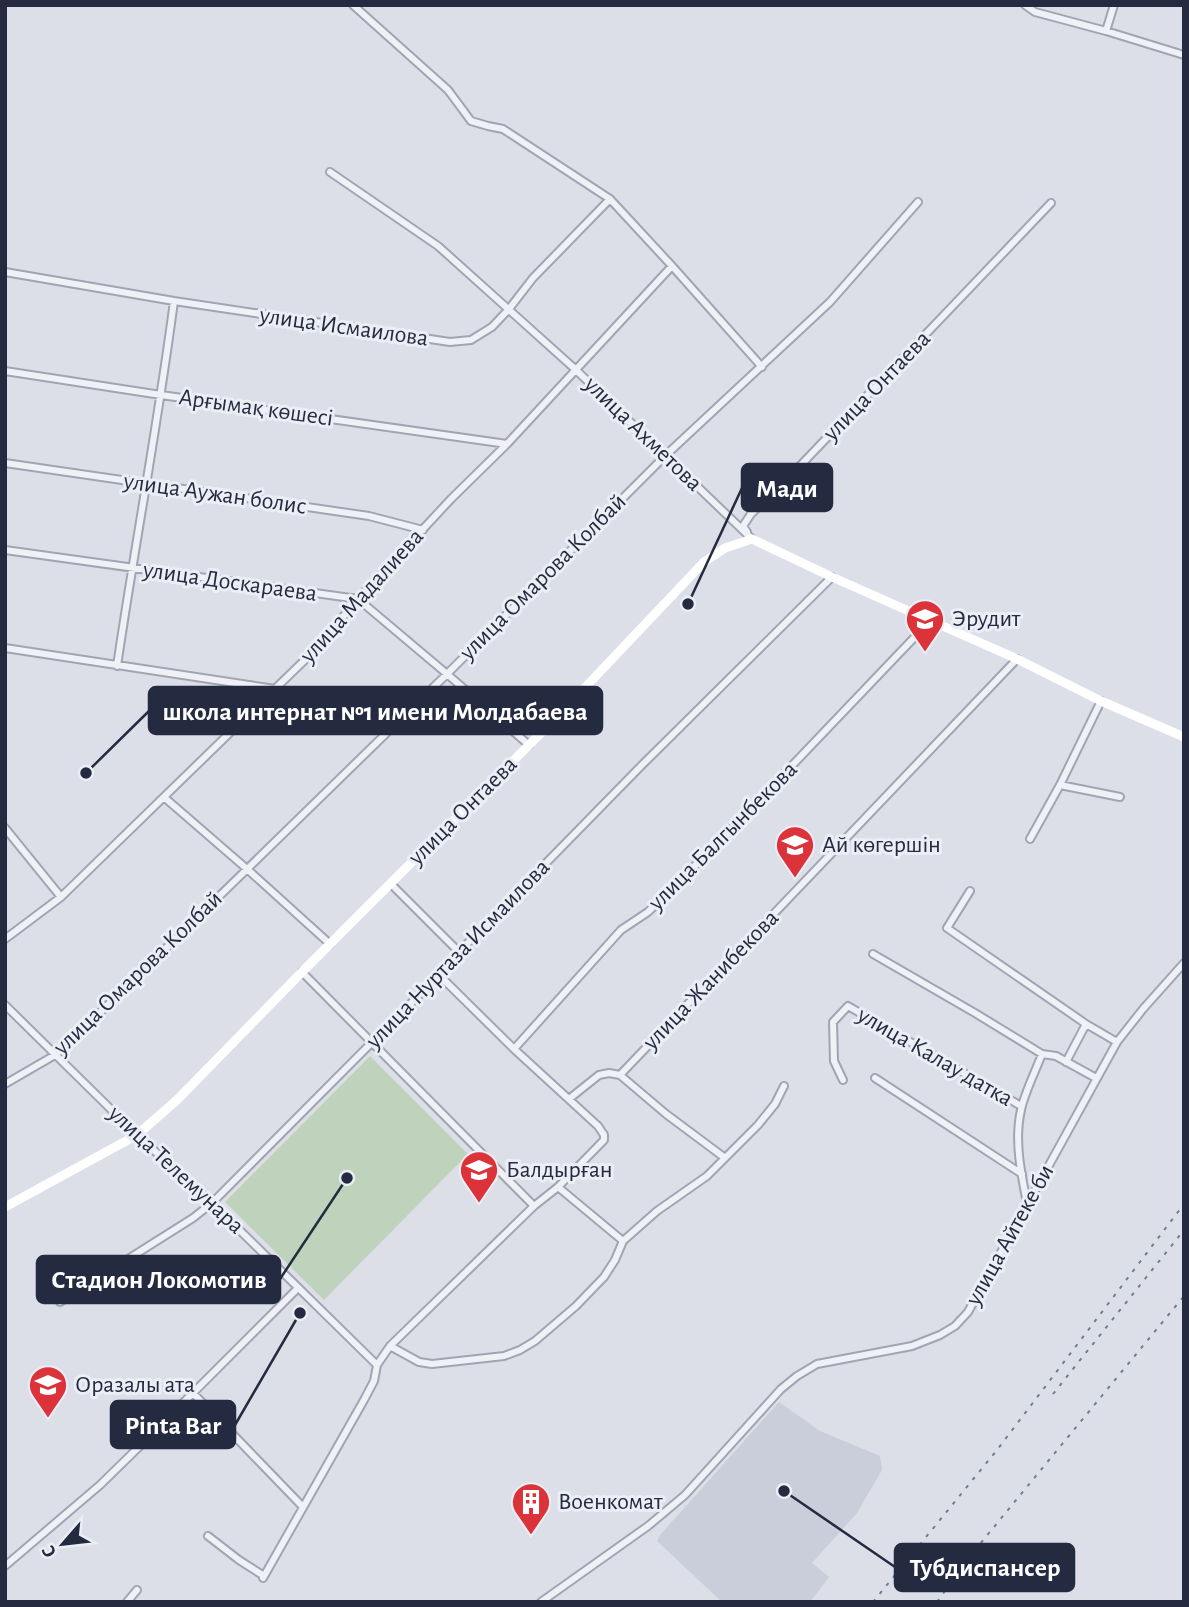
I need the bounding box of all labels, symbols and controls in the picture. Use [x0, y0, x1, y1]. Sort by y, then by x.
street label: улица Исмаилова [257, 303, 430, 351]
street label: улица Онтаева [818, 326, 935, 446]
street label: улица Ахметова [579, 371, 707, 496]
street label: Арғымақ көшесі [177, 385, 335, 431]
callout: Мади [742, 464, 832, 511]
street label: улица Аужан болис [121, 469, 308, 519]
text: Мади [756, 476, 818, 502]
street label: улица Омарова Колбай [455, 489, 631, 665]
street label: улица Мадалиева [295, 524, 428, 668]
street label: улица Доскараева [140, 558, 319, 606]
school or university icon: Эрудит [904, 598, 946, 653]
place label: Эрудит [952, 607, 1021, 631]
callout: школа интернат №1 имени Молдабаева [149, 687, 602, 734]
text: школа интернат №1 имени Молдабаева [162, 699, 588, 725]
street label: улица Онтаева [403, 752, 522, 871]
street label: улица Балгынбекова [643, 757, 802, 916]
school or university icon: Ай көгершін [774, 824, 816, 879]
place label: Ай көгершін [822, 833, 941, 857]
street label: улица Нуртаза Исмаилова [361, 855, 554, 1054]
street label: улица Омарова Колбай [48, 887, 227, 1060]
street label: улица Жанибекова [638, 906, 783, 1055]
street label: улица Калау датка [852, 1002, 1017, 1111]
street label: улица Телемунара [103, 1101, 248, 1239]
school or university icon: Балдырған [458, 1149, 500, 1204]
place label: Балдырған [506, 1158, 613, 1182]
street label: улица Айтеке би [961, 1161, 1059, 1310]
callout: Стадион Локомотив [37, 1256, 280, 1303]
text: Стадион Локомотив [51, 1267, 267, 1293]
school or university icon: Оразалы ата [27, 1364, 69, 1419]
place label: Оразалы ата [75, 1373, 195, 1397]
callout: Pinta Bar [111, 1401, 235, 1448]
text: Pinta Bar [125, 1413, 221, 1439]
building icon: Военкомат [510, 1481, 552, 1536]
place label: Военкомат [558, 1490, 663, 1514]
north arrow [28, 1509, 98, 1579]
text: С [38, 1542, 60, 1560]
callout: Тубдиспансер [895, 1544, 1074, 1591]
text: Тубдиспансер [909, 1555, 1061, 1581]

